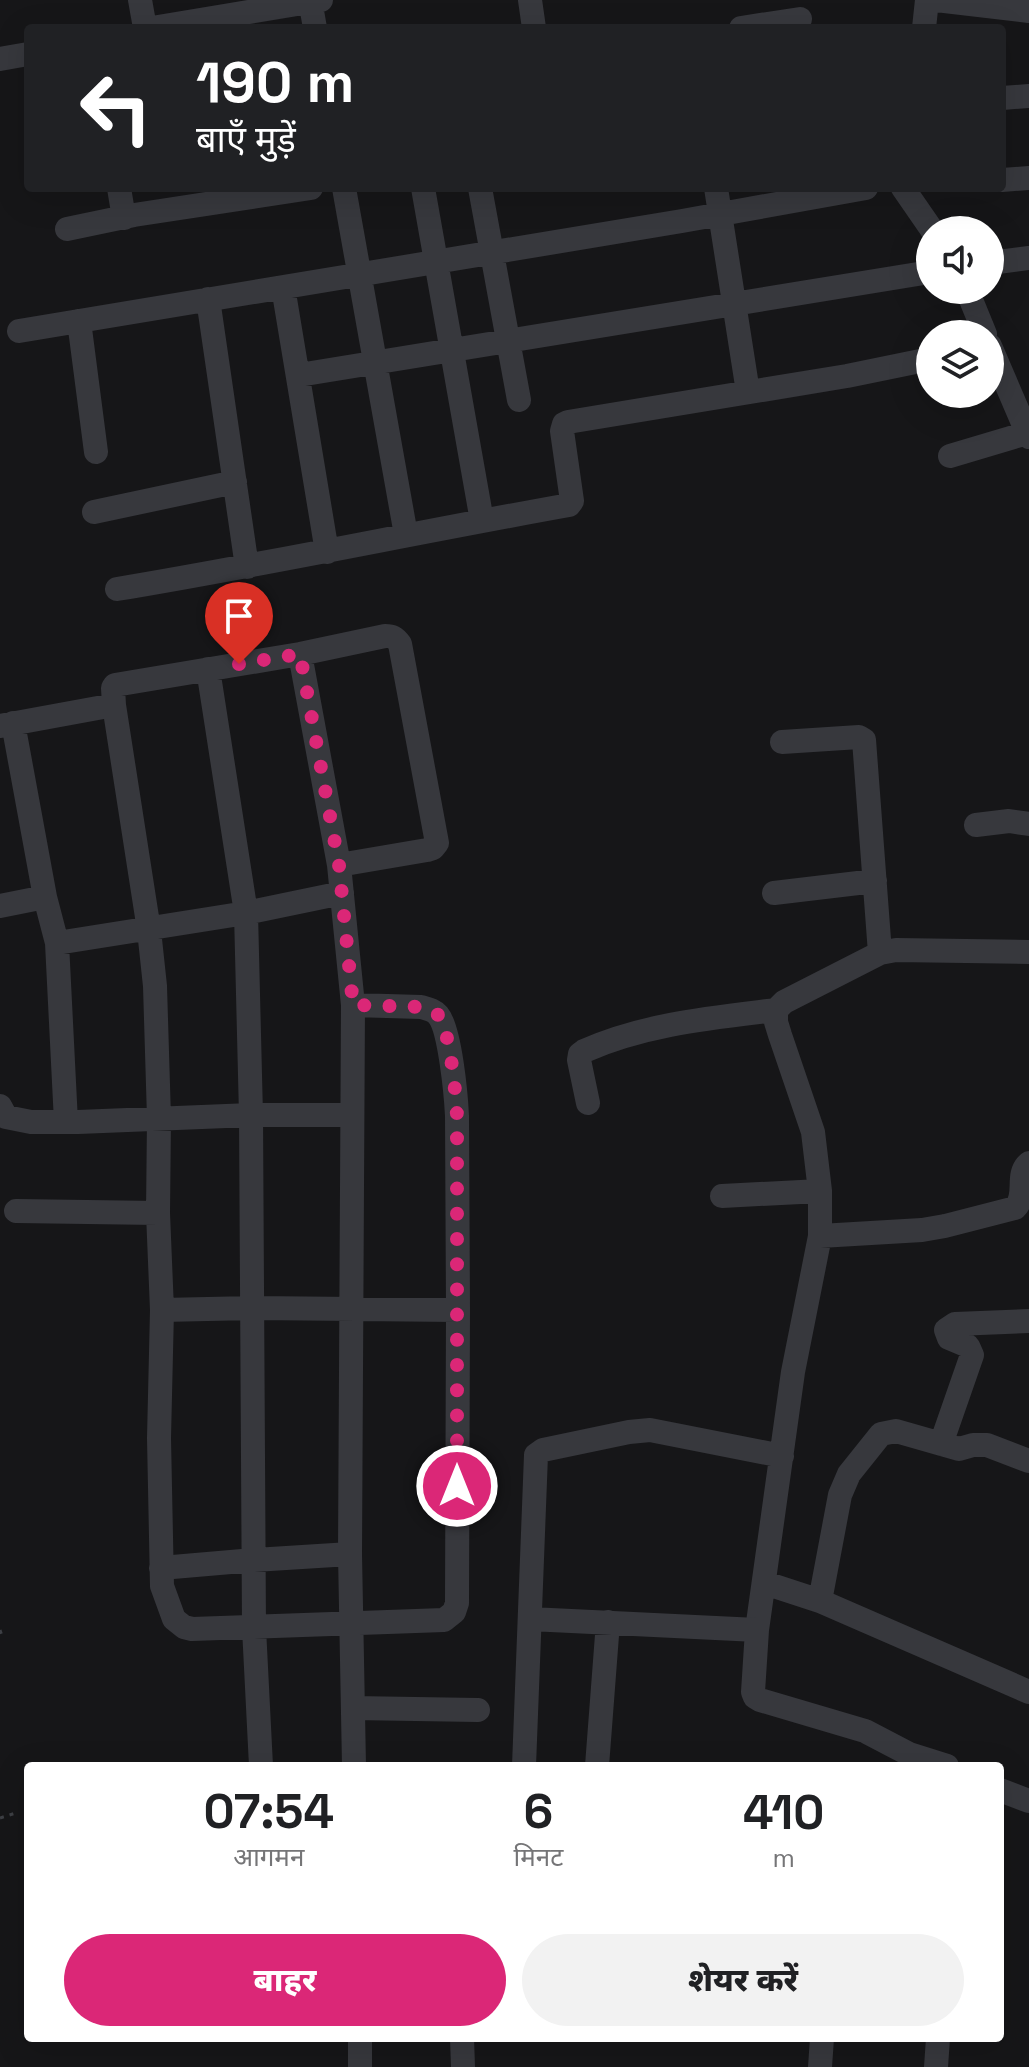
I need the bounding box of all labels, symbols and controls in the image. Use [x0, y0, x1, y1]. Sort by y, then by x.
text: 190 m [196, 47, 354, 118]
icon: left [64, 56, 168, 160]
text: बाएँ मुड़ें [196, 117, 296, 163]
map controls [916, 216, 1004, 408]
button: sound [916, 216, 1004, 304]
button: layers [916, 320, 1004, 408]
pin [205, 582, 273, 664]
icon: arrive [217, 594, 261, 638]
position arrow [415, 1444, 499, 1528]
text: 07:54 [204, 1781, 334, 1842]
text: 6 [524, 1781, 553, 1842]
text: 410 [743, 1782, 824, 1843]
text: आगमन [233, 1840, 304, 1874]
text: मिनट [514, 1840, 563, 1874]
text: m [772, 1841, 795, 1875]
button: बाहर [64, 1934, 506, 2026]
button: शेयर करें [522, 1934, 964, 2026]

